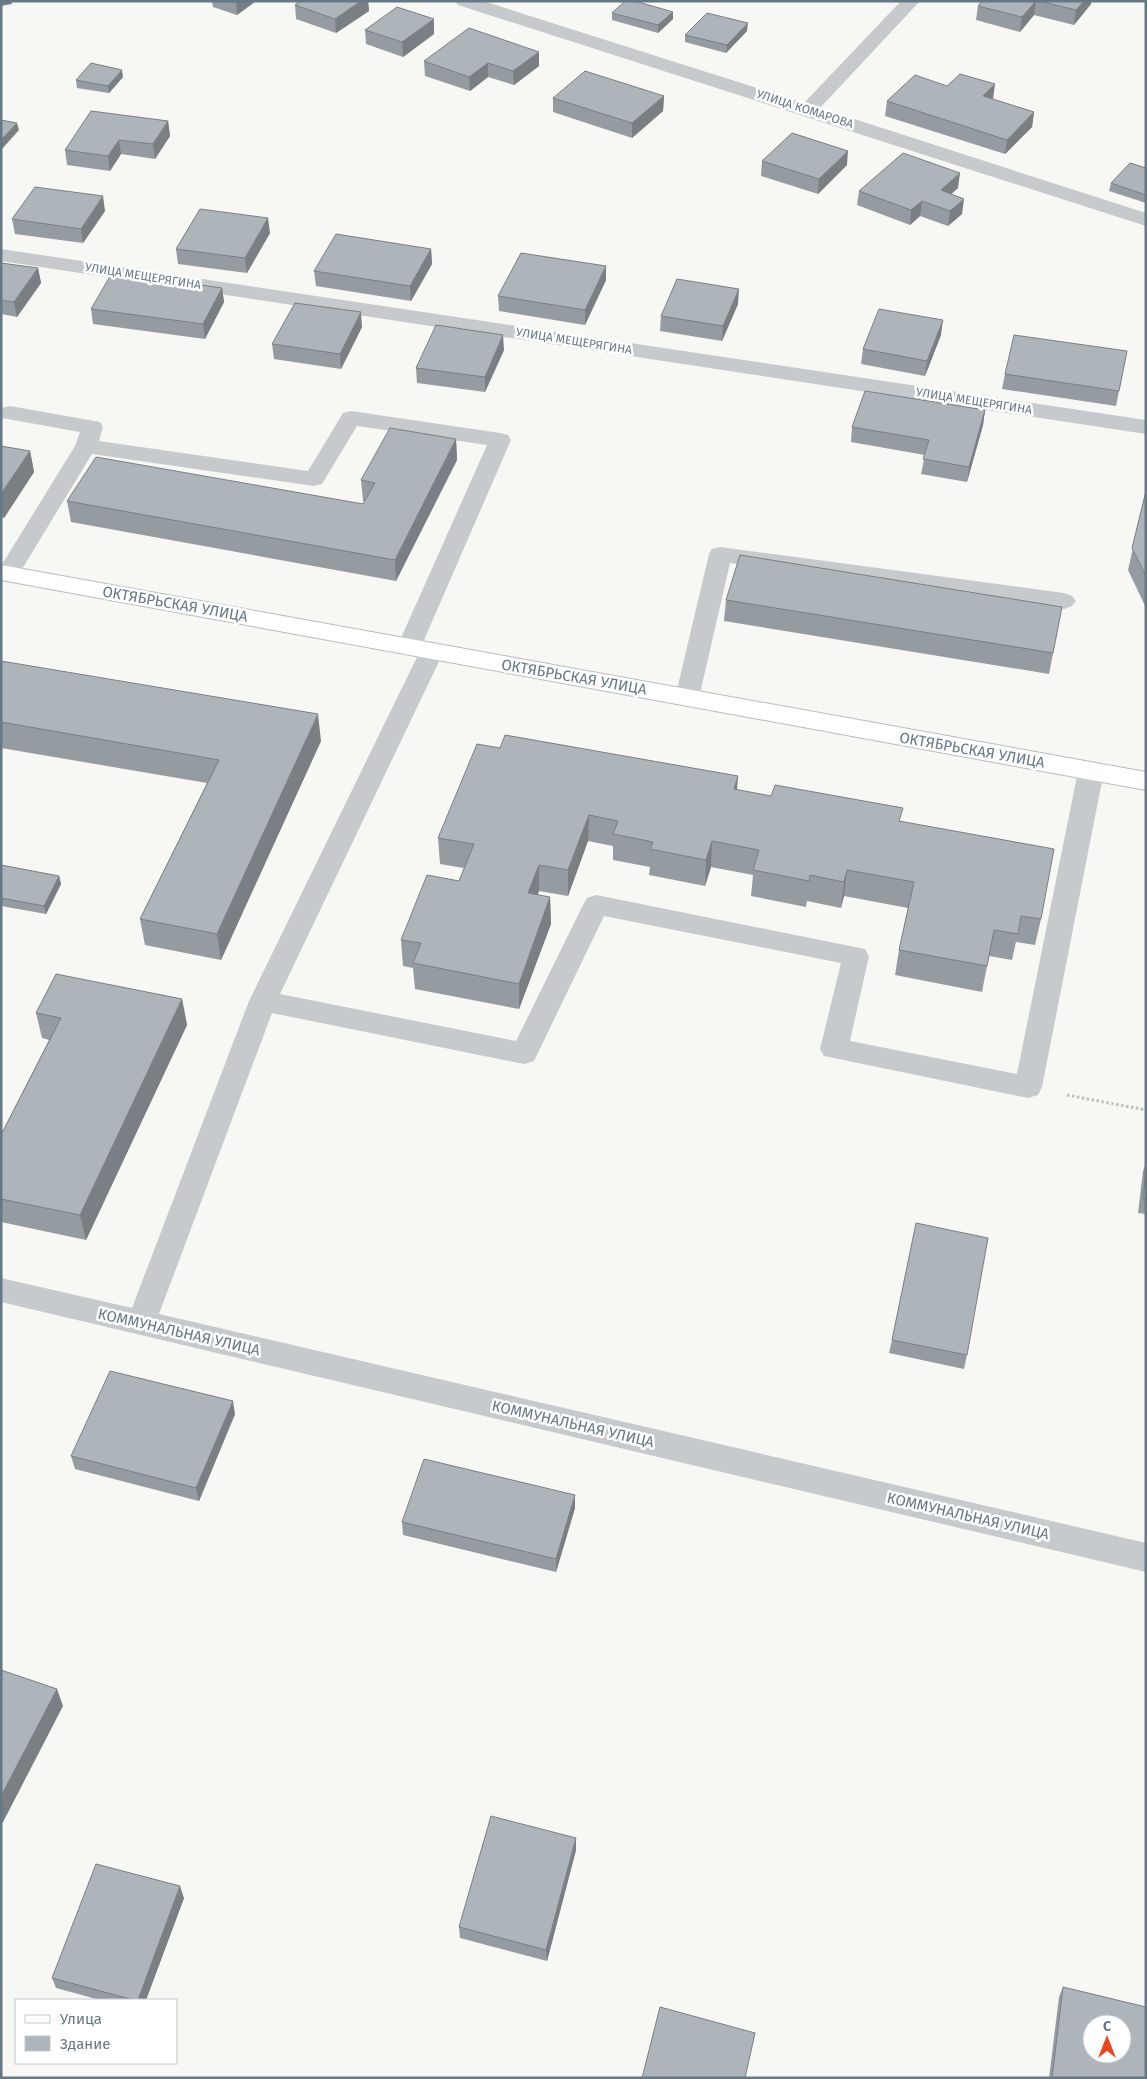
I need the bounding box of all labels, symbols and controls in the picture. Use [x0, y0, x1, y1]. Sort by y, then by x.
street label: УЛИЦА КОМАРОВА [755, 87, 855, 131]
street label: УЛИЦА МЕЩЕРЯГИНА [84, 260, 202, 292]
street label: УЛИЦА МЕЩЕРЯГИНА [515, 325, 633, 357]
street label: УЛИЦА МЕЩЕРЯГИНА [915, 385, 1033, 417]
street label: ОКТЯБРЬСКАЯ УЛИЦА [101, 582, 249, 626]
street label: ОКТЯБРЬСКАЯ УЛИЦА [500, 655, 648, 699]
street label: ОКТЯБРЬСКАЯ УЛИЦА [898, 728, 1046, 772]
street label: КОММУНАЛЬНАЯ УЛИЦА [96, 1305, 262, 1360]
street label: КОММУНАЛЬНАЯ УЛИЦА [490, 1397, 656, 1452]
street label: КОММУНАЛЬНАЯ УЛИЦА [885, 1489, 1051, 1544]
legend [15, 1999, 178, 2064]
text: Улица [60, 2010, 102, 2028]
north arrow [1082, 2014, 1132, 2064]
text: С [1103, 2018, 1111, 2035]
text: Здание [60, 2035, 110, 2053]

